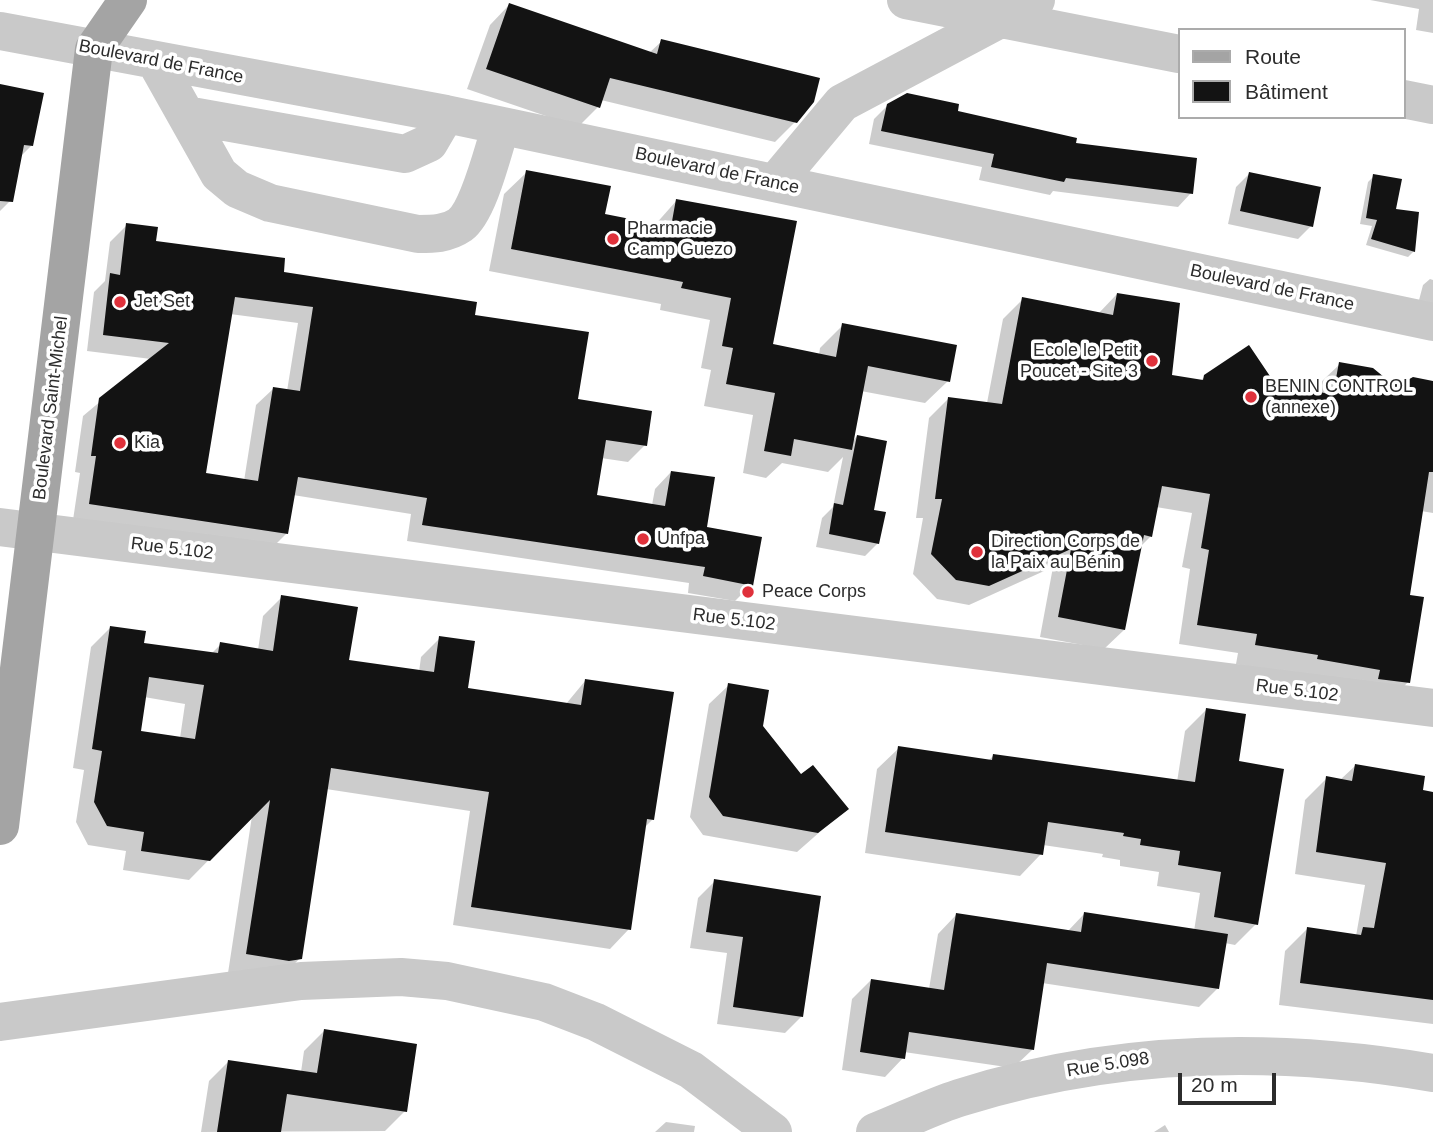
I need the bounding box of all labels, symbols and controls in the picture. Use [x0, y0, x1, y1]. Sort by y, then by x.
legend [1178, 28, 1405, 119]
street label: Boulevard de France [77, 35, 245, 89]
text: Route [1245, 45, 1301, 68]
text: Bâtiment [1245, 80, 1328, 103]
street label: Boulevard de France [633, 143, 801, 199]
place label: Pharmacie Camp Guezo [627, 218, 733, 260]
marker: Pharmacie Camp Guezo [605, 231, 621, 247]
street label: Boulevard de France [1188, 260, 1356, 316]
place label: Jet Set [134, 291, 190, 313]
marker: Jet Set [112, 294, 128, 310]
street label: Boulevard Saint-Michel [29, 315, 73, 501]
place label: Ecole le Petit Poucet - Site 3 [1020, 340, 1138, 382]
marker: Ecole le Petit Poucet - Site 3 [1144, 353, 1160, 369]
place label: BENIN CONTROL (annexe) [1265, 376, 1413, 418]
marker: BENIN CONTROL (annexe) [1243, 389, 1259, 405]
place label: Kia [134, 432, 160, 454]
marker: Kia [112, 435, 128, 451]
place label: Unfpa [657, 528, 705, 550]
marker: Unfpa [635, 531, 651, 547]
place label: Direction Corps de la Paix au Bénin [991, 531, 1140, 574]
street label: Rue 5.102 [129, 533, 215, 565]
marker: Direction Corps de la Paix au Bénin [969, 544, 985, 560]
place label: Peace Corps [762, 581, 866, 603]
marker: Peace Corps [740, 584, 756, 600]
street label: Rue 5.102 [691, 604, 777, 636]
street label: Rue 5.102 [1254, 675, 1340, 707]
street label: Rue 5.098 [1065, 1048, 1151, 1082]
scale bar [1181, 1058, 1279, 1102]
text: 20 m [1191, 1073, 1238, 1096]

